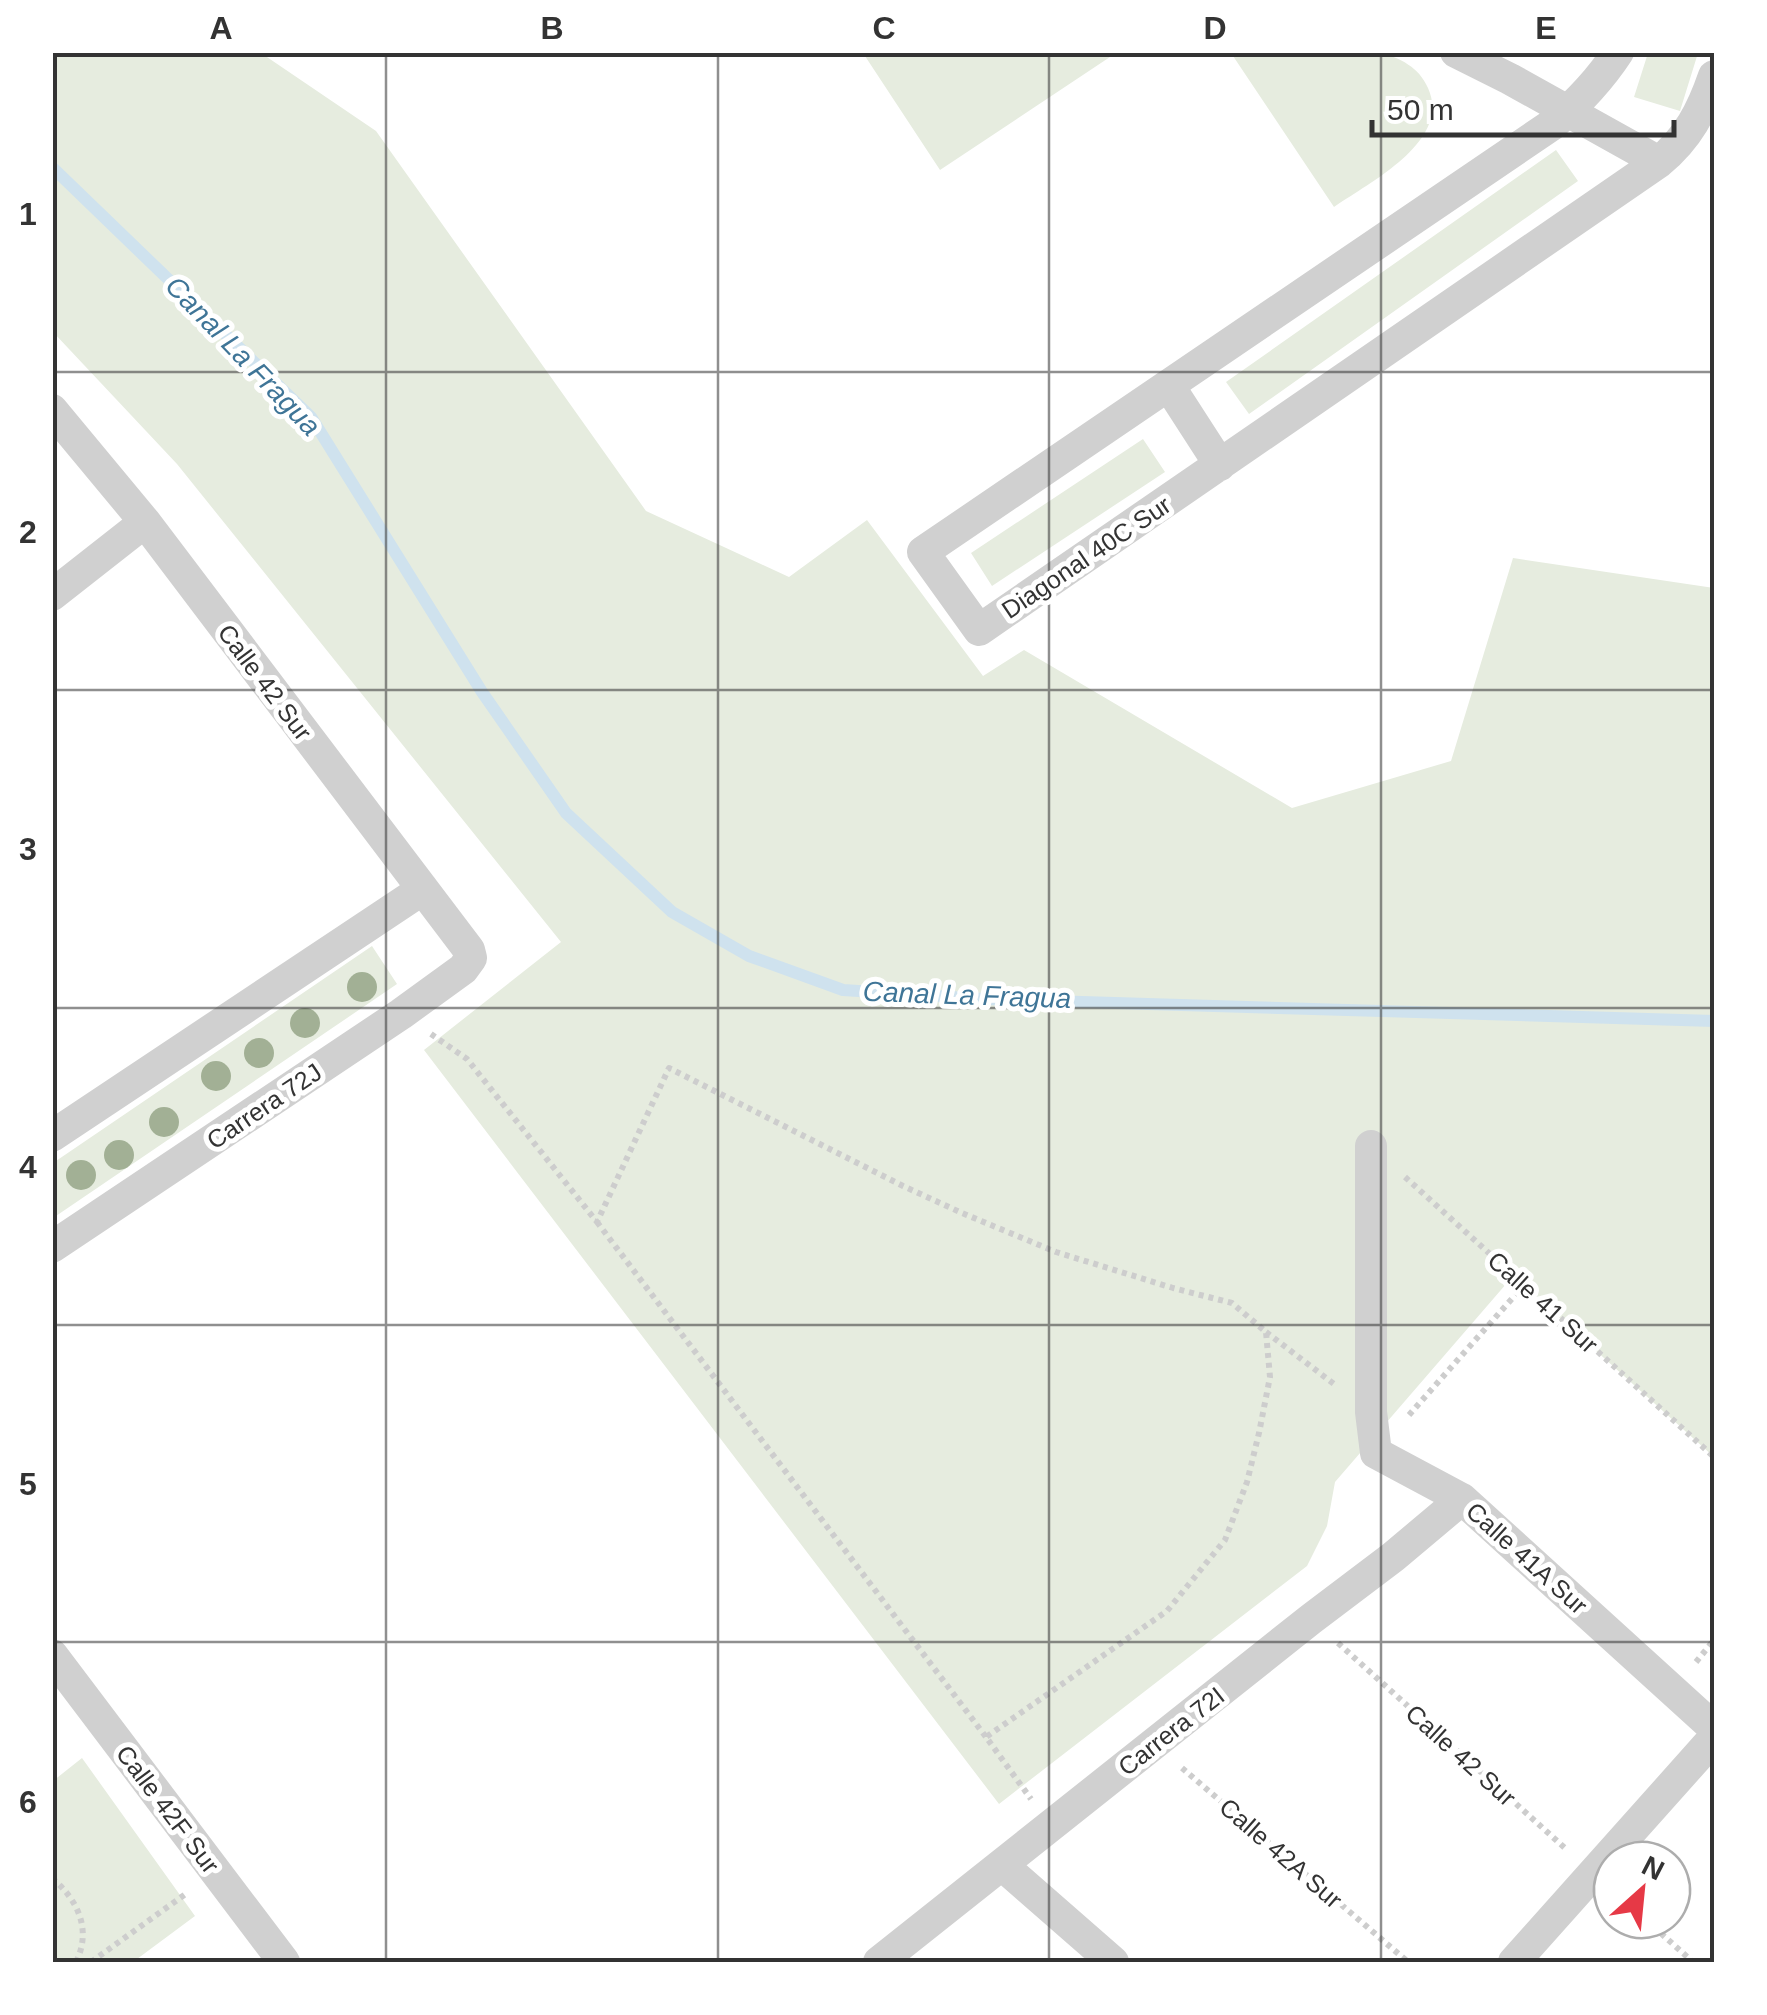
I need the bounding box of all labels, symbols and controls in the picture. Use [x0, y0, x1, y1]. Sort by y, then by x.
text: A [209, 10, 233, 46]
text: B [540, 10, 564, 46]
text: C [872, 10, 896, 46]
text: D [1203, 10, 1227, 46]
text: E [1535, 10, 1557, 46]
scale bar [1372, 75, 1674, 137]
text: 50 m [1387, 93, 1454, 126]
text: 1 [19, 196, 37, 232]
water label: Canal La Fragua [159, 270, 327, 442]
street label: Diagonal 40C Sur [996, 490, 1176, 624]
text: 2 [19, 514, 37, 550]
street label: Calle 42 Sur [212, 619, 318, 745]
text: 3 [19, 831, 37, 867]
water label: Canal La Fragua [862, 976, 1072, 1014]
street label: Carrera 72J [201, 1057, 327, 1155]
text: 4 [19, 1149, 37, 1185]
street label: Calle 41 Sur [1483, 1246, 1603, 1358]
text: 5 [19, 1466, 37, 1502]
street label: Calle 41A Sur [1461, 1496, 1593, 1620]
street label: Carrera 72I [1113, 1681, 1229, 1781]
street label: Calle 42 Sur [1401, 1699, 1521, 1811]
street label: Calle 42F Sur [111, 1740, 225, 1878]
text: 6 [19, 1784, 37, 1820]
street label: Calle 42A Sur [1214, 1792, 1348, 1914]
north arrow [1592, 1840, 1692, 1940]
text: N [1637, 1850, 1669, 1887]

